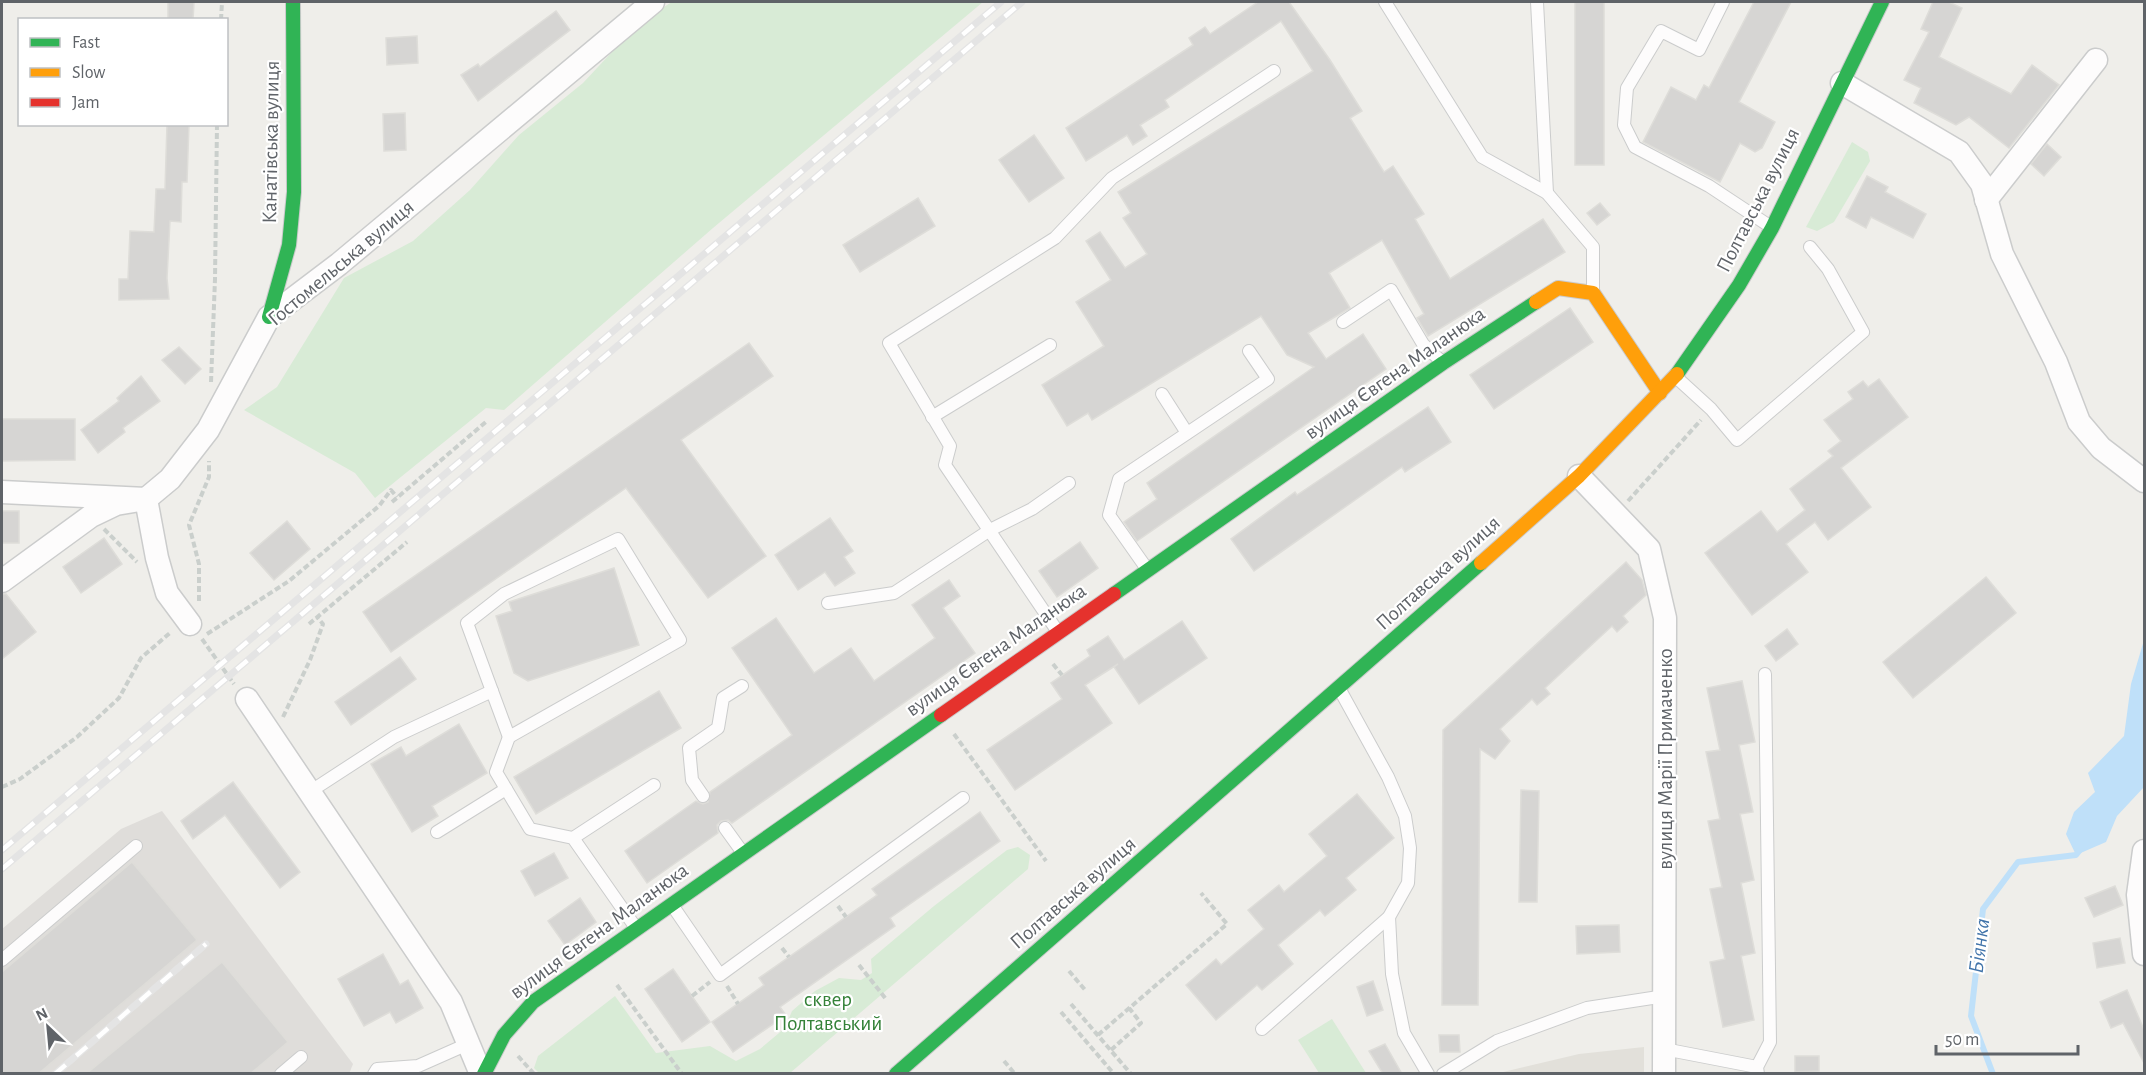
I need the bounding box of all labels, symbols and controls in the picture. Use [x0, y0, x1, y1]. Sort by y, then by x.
legend [18, 18, 228, 126]
text: Fast [72, 34, 100, 52]
street label: Канатівська вулиця [259, 60, 283, 224]
text: Slow [72, 64, 105, 82]
text: Jam [72, 94, 100, 112]
street label: Полтавська вулиця [1713, 124, 1803, 276]
street label: Гостомельська вулиця [264, 196, 418, 330]
street label: вулиця Євгена Маланюка [1301, 303, 1489, 443]
street label: Полтавська вулиця [1372, 512, 1504, 634]
street label: вулиця Євгена Маланюка [902, 580, 1090, 720]
street label: вулиця Марії Примаченко [1655, 648, 1676, 870]
street label: Полтавська вулиця [1006, 833, 1140, 953]
street label: вулиця Євгена Маланюка [506, 859, 692, 1003]
water label: Біянка [1965, 917, 1993, 975]
park label: сквер Полтавський [774, 989, 882, 1034]
north arrow [18, 997, 78, 1057]
text: N [33, 1005, 50, 1024]
scale bar [1936, 1018, 2078, 1056]
text: 50 m [1945, 1031, 1979, 1049]

